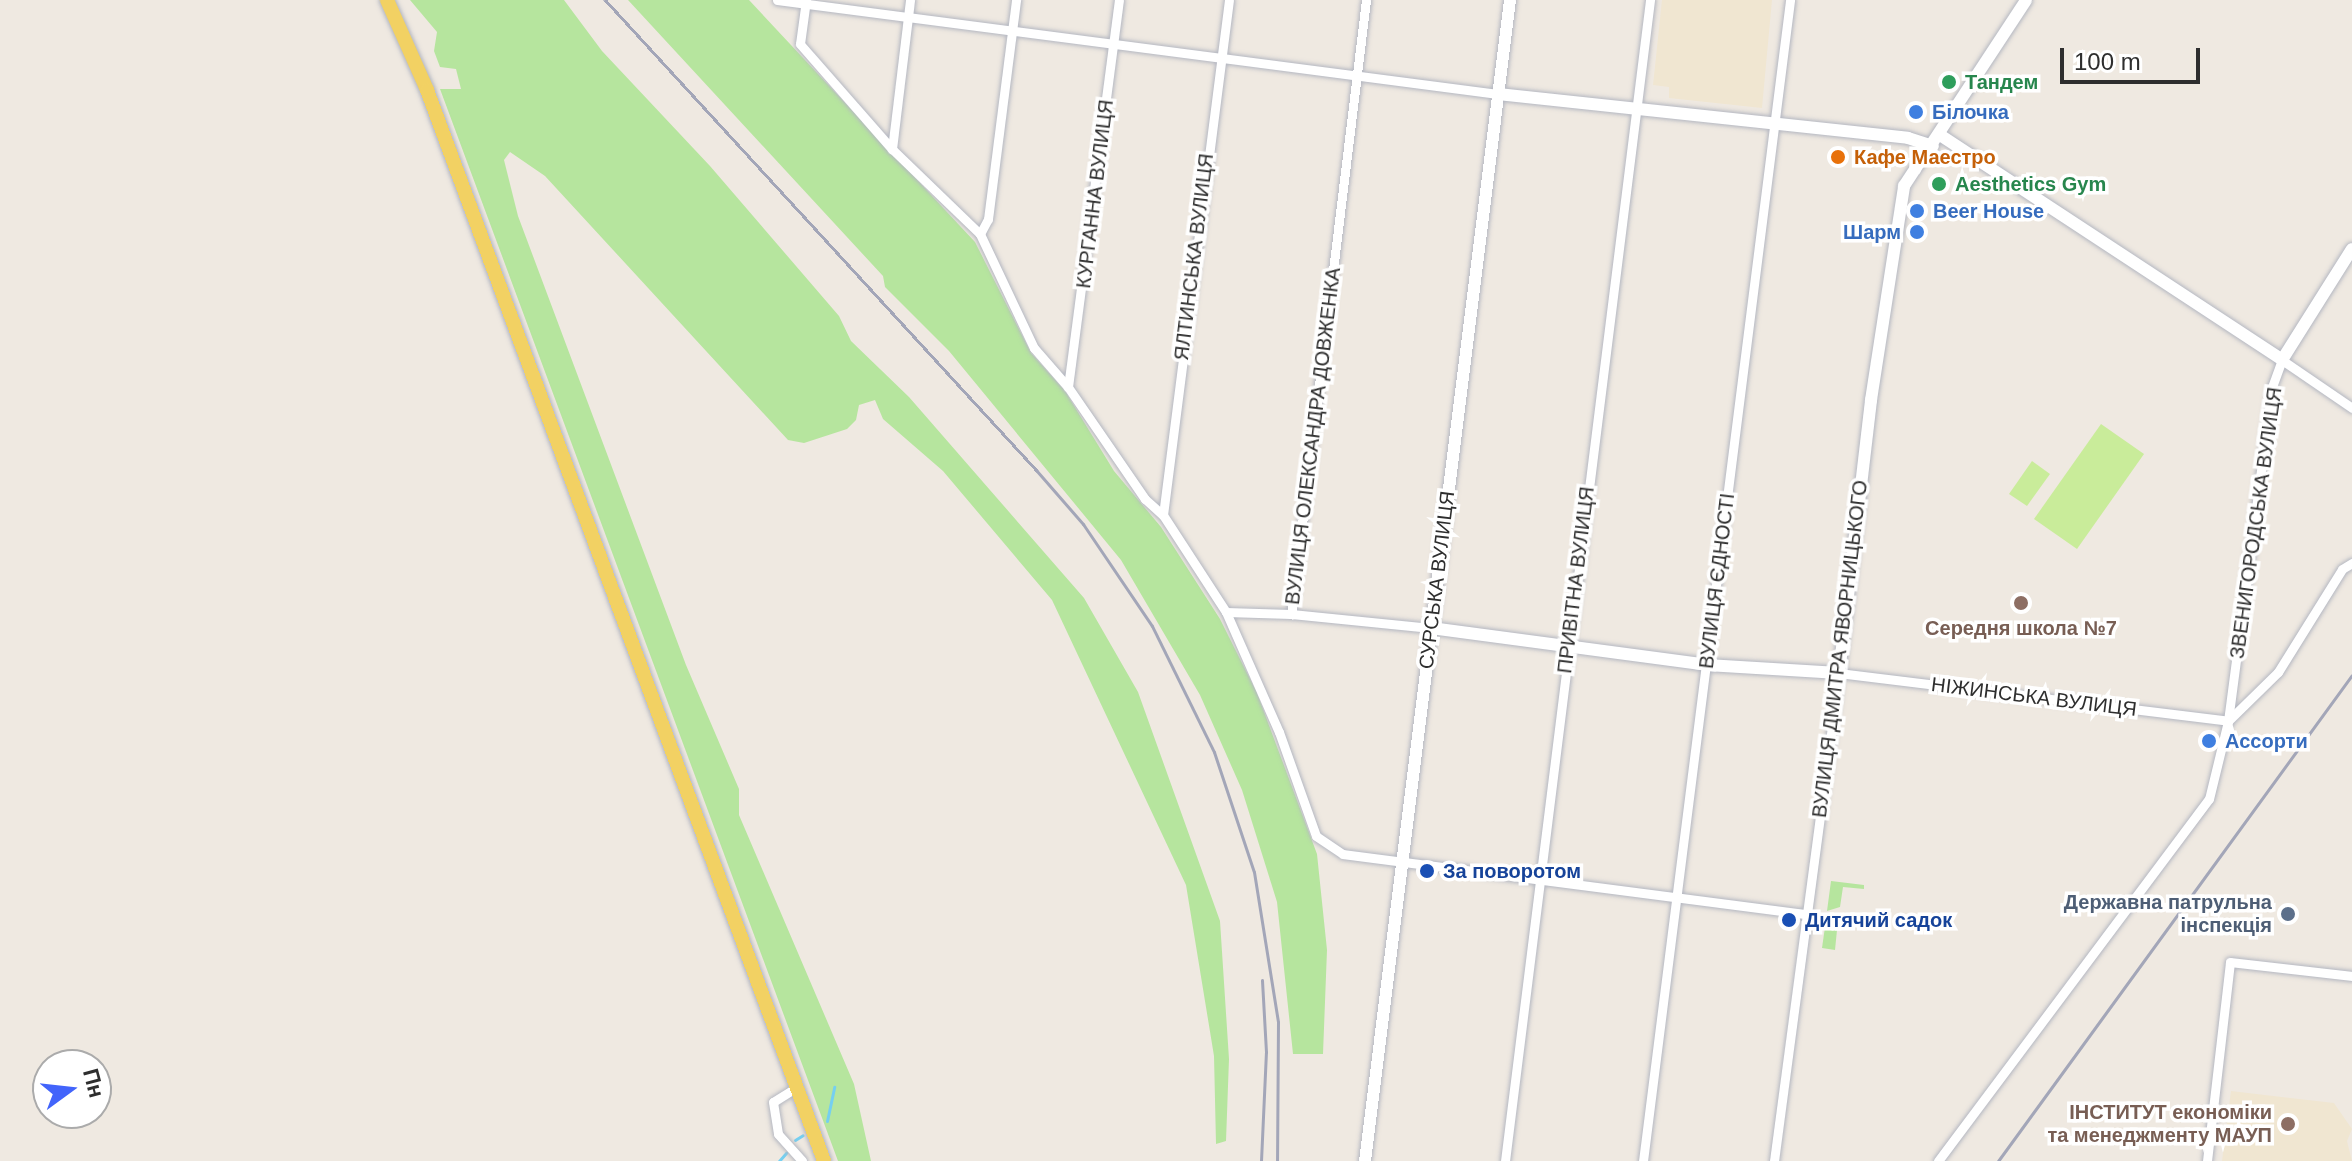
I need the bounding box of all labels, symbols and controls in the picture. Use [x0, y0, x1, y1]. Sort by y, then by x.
scale bar [2064, 32, 2204, 82]
text: 100 m [2074, 48, 2141, 75]
place label: Тандем [1965, 70, 2038, 94]
marker: Тандем [1940, 73, 1958, 91]
street label: КУРГАННА ВУЛИЦЯ [1072, 98, 1118, 290]
place label: Білочка [1932, 100, 2009, 124]
marker: Білочка [1907, 103, 1925, 121]
place label: Кафе Маестро [1854, 145, 1996, 169]
marker: Кафе Маестро [1829, 148, 1847, 166]
street label: ЯЛТИНСЬКА ВУЛИЦЯ [1169, 152, 1219, 362]
place label: Aesthetics Gym [1955, 172, 2106, 196]
marker: Aesthetics Gym [1930, 175, 1948, 193]
place label: Beer House [1933, 199, 2044, 223]
marker: Beer House [1908, 202, 1926, 220]
place label: Шарм [1843, 220, 1901, 244]
marker: Шарм [1908, 223, 1926, 241]
street label: ВУЛИЦЯ ОЛЕКСАНДРА ДОВЖЕНКА [1280, 266, 1346, 606]
street label: ЗВЕНИГОРОДСЬКА ВУЛИЦЯ [2225, 386, 2287, 660]
street label: ВУЛИЦЯ ДМИТРА ЯВОРНИЦЬКОГО [1807, 479, 1873, 819]
street label: ПРИВІТНА ВУЛИЦЯ [1553, 485, 1599, 675]
street label: СУРСЬКА ВУЛИЦЯ [1414, 490, 1460, 670]
street label: ВУЛИЦЯ ЄДНОСТІ [1694, 492, 1740, 670]
marker: Середня школа №7 [2012, 594, 2030, 612]
place label: Середня школа №7 [1925, 616, 2117, 640]
street label: НІЖИНСЬКА ВУЛИЦЯ [1930, 672, 2138, 722]
place label: Ассорти [2225, 729, 2308, 753]
marker: Ассорти [2200, 732, 2218, 750]
place label: За поворотом [1443, 859, 1581, 883]
marker: За поворотом [1418, 862, 1436, 880]
place label: Державна патрульна інспекція [2064, 890, 2272, 937]
marker: Державна патрульна інспекція [2279, 905, 2297, 923]
place label: Дитячий садок [1805, 908, 1952, 932]
marker: Дитячий садок [1780, 911, 1798, 929]
north arrow [32, 1049, 112, 1129]
text: Пн [78, 1066, 110, 1100]
place label: ІНСТИТУТ економіки та менеджменту МАУП [2047, 1100, 2272, 1147]
marker: ІНСТИТУТ економіки та менеджменту МАУП [2279, 1115, 2297, 1133]

